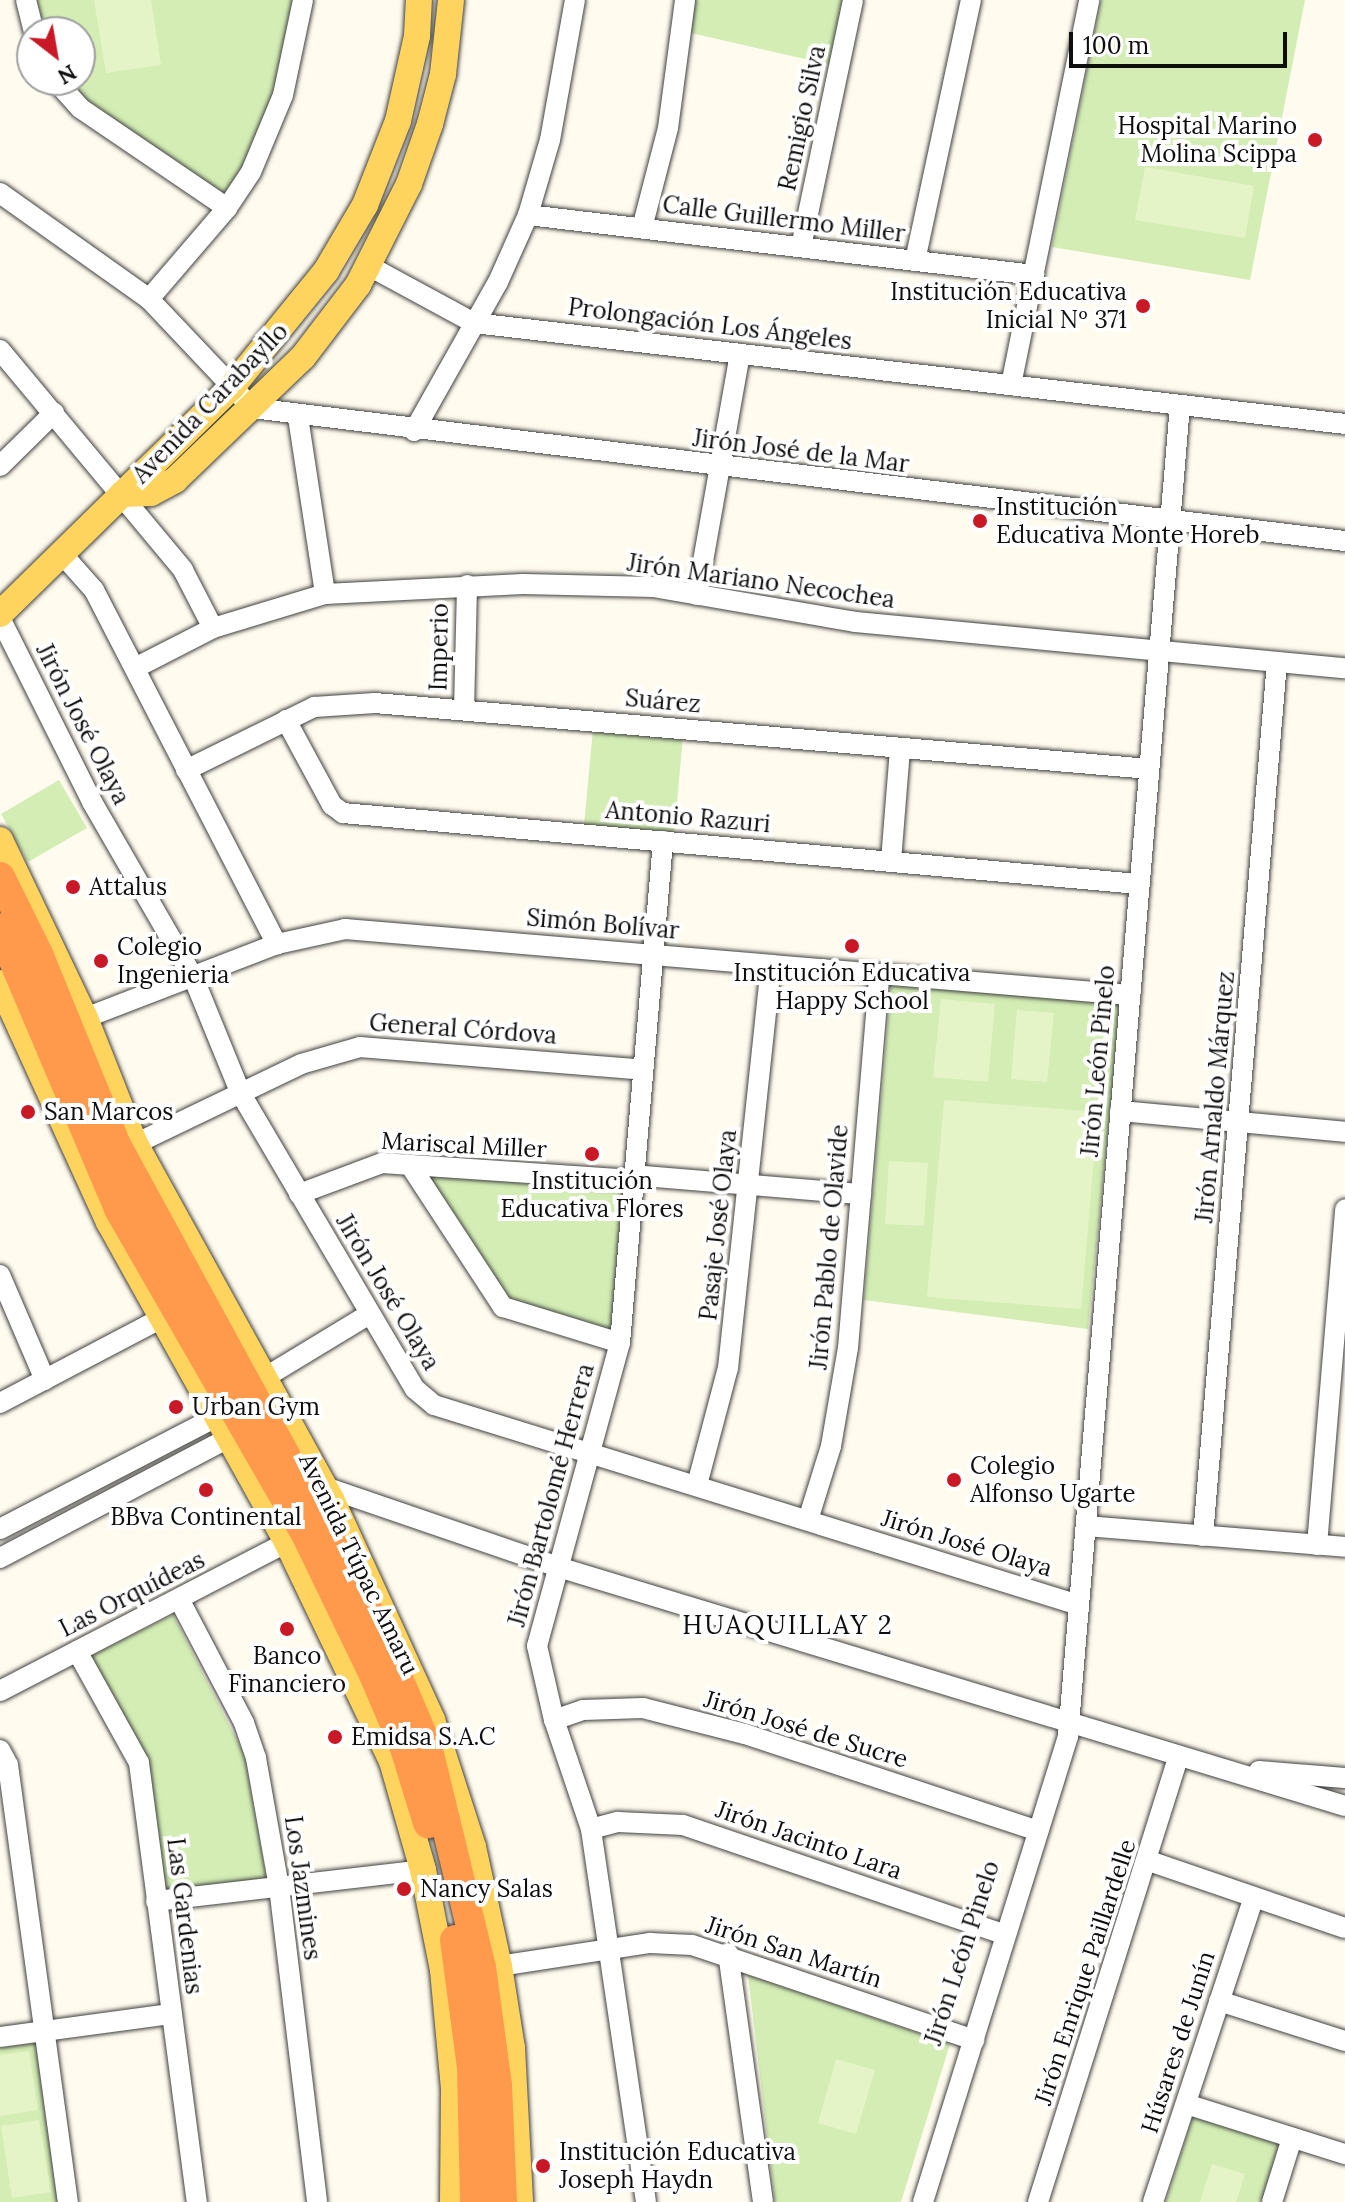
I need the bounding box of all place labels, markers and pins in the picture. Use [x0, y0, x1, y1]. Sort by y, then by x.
place label: Hospital Marino Molina Scippa [1118, 112, 1297, 168]
marker: Hospital Marino Molina Scippa [1304, 129, 1326, 151]
place label: Institución Educativa Inicial Nº 371 [890, 278, 1127, 334]
marker: Institución Educativa Inicial Nº 371 [1134, 297, 1152, 315]
place label: Institución Educativa Monte Horeb [996, 493, 1259, 549]
marker: Institución Educativa Monte Horeb [971, 512, 989, 530]
place label: Attalus [89, 873, 167, 901]
marker: Attalus [64, 878, 82, 896]
place label: Colegio Ingenieria [117, 933, 229, 989]
marker: Institución Educativa Happy School [843, 937, 861, 955]
marker: Colegio Ingenieria [92, 952, 110, 970]
place label: Institución Educativa Happy School [734, 959, 970, 1015]
place label: San Marcos [44, 1098, 173, 1126]
marker: San Marcos [19, 1103, 37, 1121]
marker: Institución Educativa Flores [583, 1145, 601, 1163]
place label: Institución Educativa Flores [500, 1167, 684, 1223]
place label: Urban Gym [192, 1393, 320, 1421]
marker: Urban Gym [167, 1398, 185, 1416]
place label: Colegio Alfonso Ugarte [970, 1452, 1136, 1508]
marker: Colegio Alfonso Ugarte [945, 1471, 963, 1489]
marker: BBva Continental [197, 1481, 215, 1499]
place label: BBva Continental [110, 1503, 302, 1531]
marker: Banco Financiero [278, 1620, 296, 1638]
place label: Banco Financiero [228, 1642, 346, 1698]
place label: Emidsa S.A.C [351, 1723, 496, 1751]
marker: Emidsa S.A.C [326, 1728, 344, 1746]
place label: Nancy Salas [420, 1875, 553, 1903]
marker: Nancy Salas [395, 1880, 413, 1898]
place label: Institución Educativa Joseph Haydn [559, 2138, 796, 2194]
marker: Institución Educativa Joseph Haydn [534, 2157, 552, 2175]

